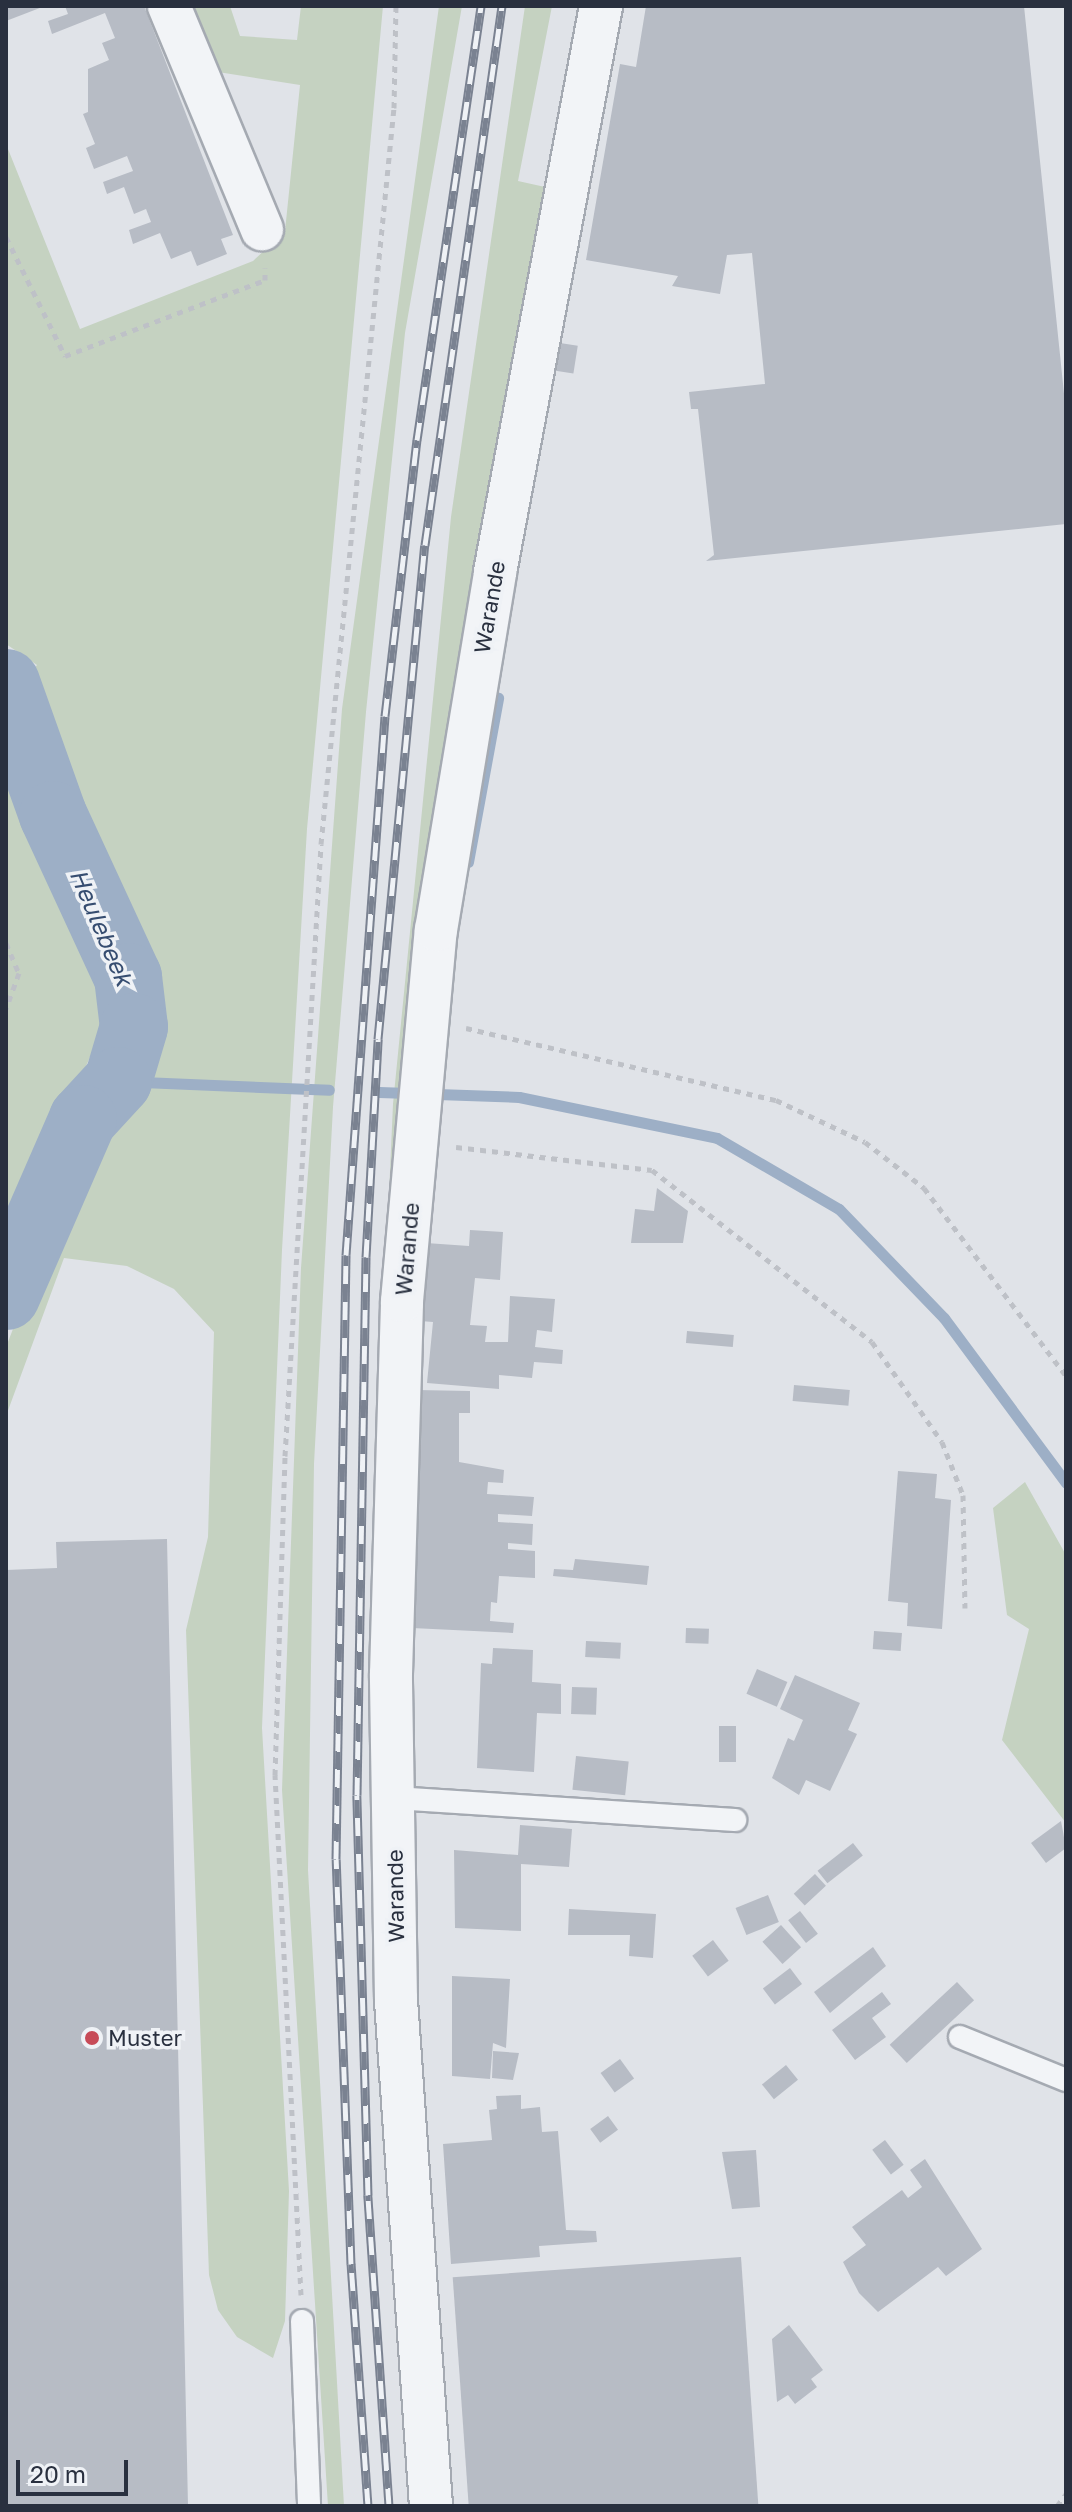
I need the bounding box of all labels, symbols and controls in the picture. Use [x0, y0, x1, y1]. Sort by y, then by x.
street label: Warande [468, 559, 510, 655]
water label: Heulebeek [64, 864, 140, 990]
street label: Warande [390, 1201, 424, 1297]
street label: Warande [381, 1849, 409, 1943]
place label: Muster [108, 2025, 182, 2051]
marker: Muster [83, 2029, 101, 2047]
scale bar [20, 2444, 132, 2494]
text: 20 m [30, 2459, 86, 2488]

